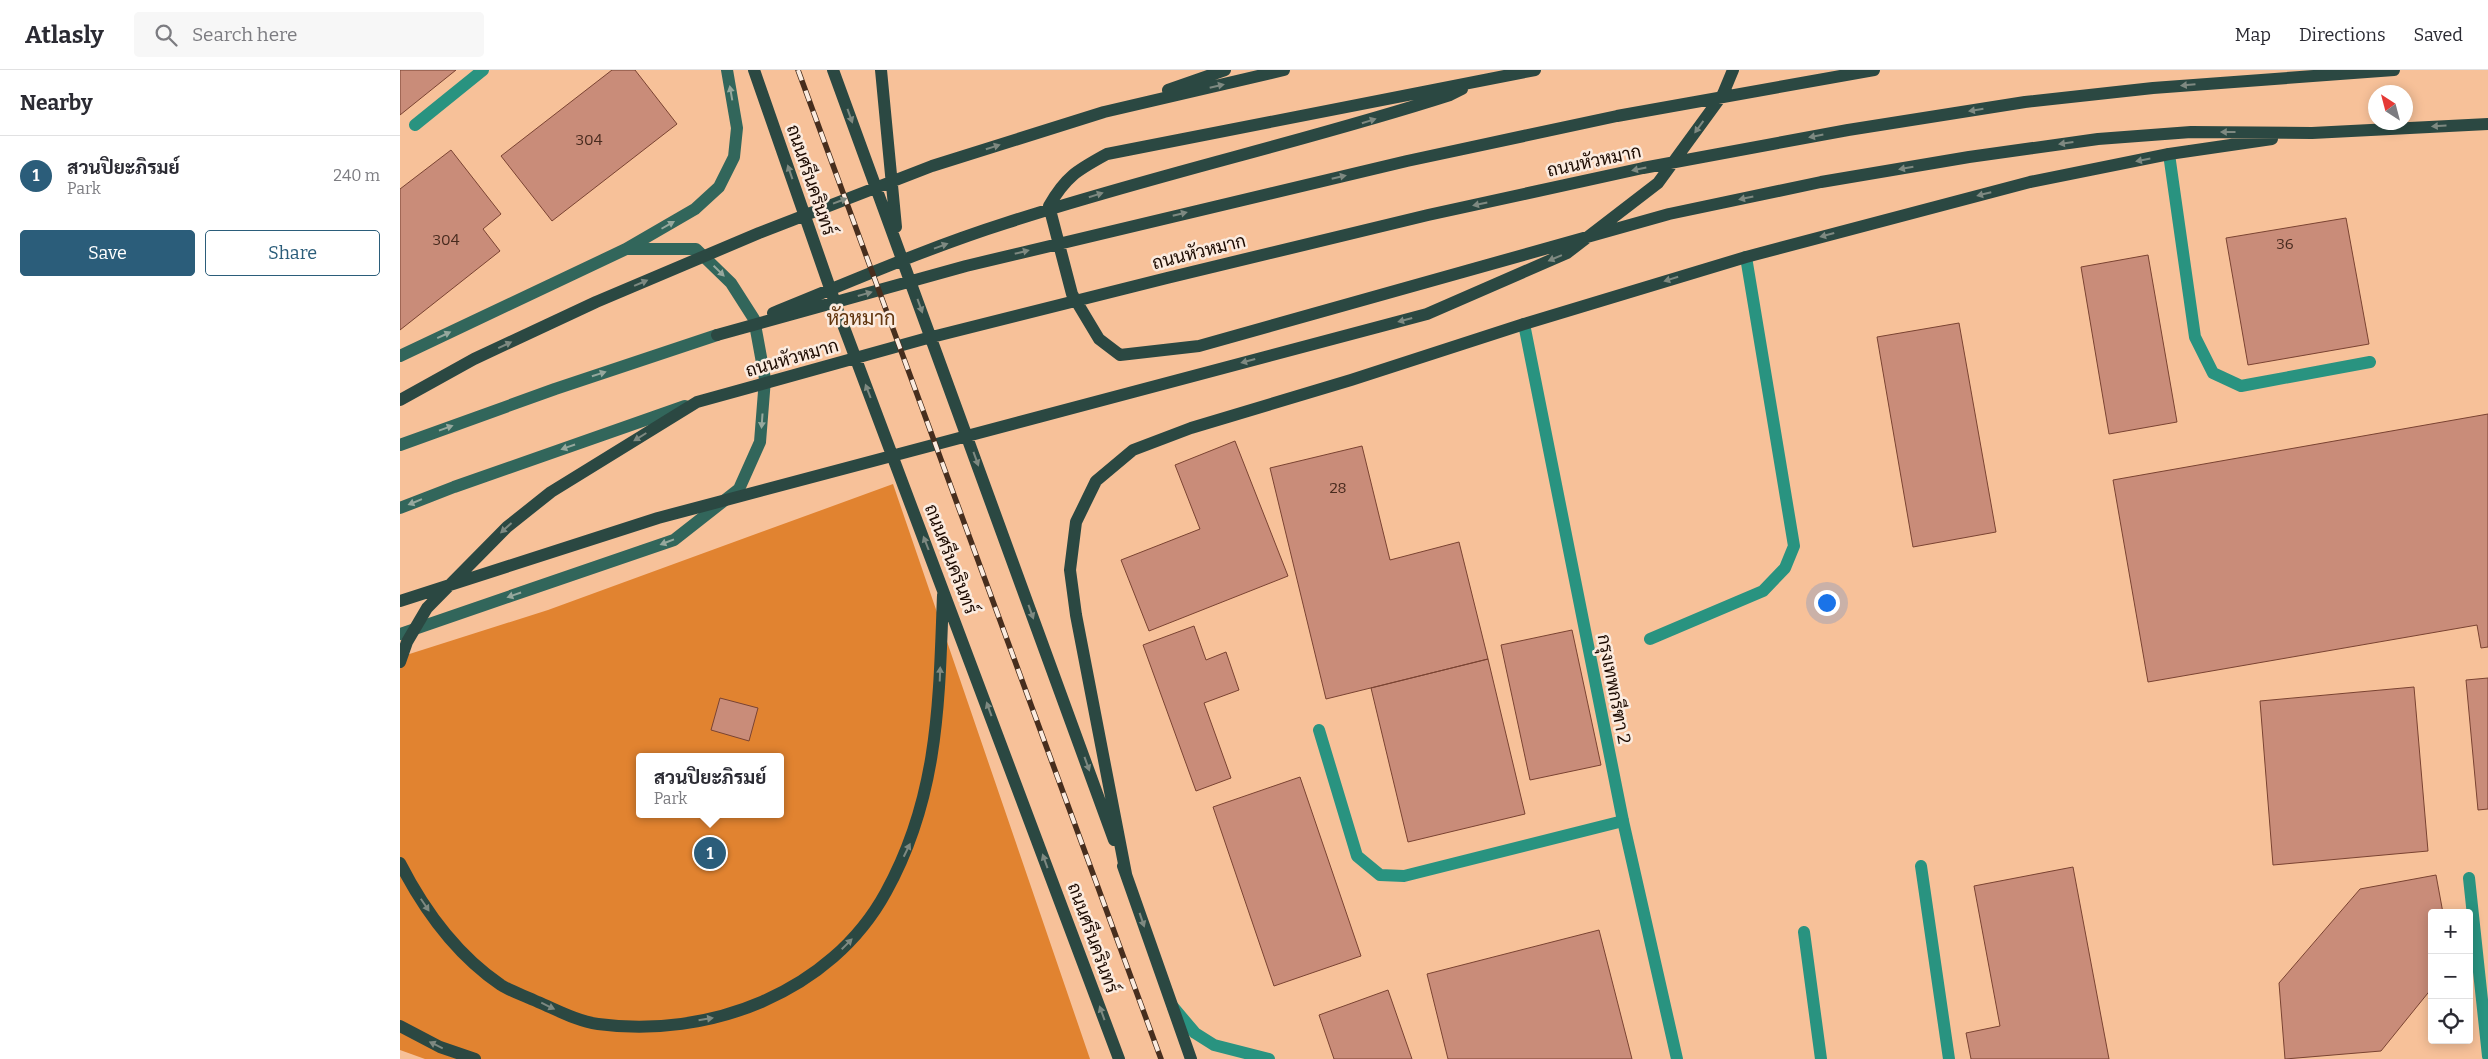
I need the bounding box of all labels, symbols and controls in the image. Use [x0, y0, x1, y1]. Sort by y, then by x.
search box [134, 12, 484, 57]
text: Atlasly [25, 21, 104, 49]
icon: search [152, 21, 180, 49]
text: Search here [192, 23, 297, 46]
text: Map [2235, 24, 2271, 46]
text: Directions [2299, 24, 2386, 46]
text: Saved [2414, 24, 2463, 46]
one-way arrow [1210, 82, 1225, 90]
one-way arrow [2180, 82, 2196, 90]
one-way arrow [727, 84, 735, 100]
north arrow [2368, 85, 2413, 130]
text: Nearby [20, 90, 93, 116]
one-way arrow [1968, 106, 1984, 114]
one-way arrow [847, 108, 854, 123]
one-way arrow [1361, 117, 1376, 124]
one-way arrow [1694, 120, 1704, 133]
street label: ถนนศรีนครินทร์ [782, 121, 842, 239]
one-way arrow [2431, 123, 2447, 131]
one-way arrow [2220, 128, 2236, 136]
house number: 304 [576, 131, 603, 149]
one-way arrow [1808, 132, 1824, 140]
street label: ถนนหัวหมาก [1545, 140, 1643, 182]
one-way arrow [2058, 140, 2074, 148]
one-way arrow [986, 142, 1001, 150]
text: สวนปิยะภิรมย์ [67, 156, 180, 179]
one-way arrow [2134, 156, 2150, 164]
one-way arrow [1897, 164, 1913, 172]
one-way arrow [785, 165, 793, 180]
one-way arrow [1632, 165, 1647, 173]
text: 1 [33, 166, 39, 185]
text: 240 m [333, 166, 380, 185]
one-way arrow [1331, 173, 1346, 181]
text: Park [67, 179, 101, 198]
one-way arrow [1977, 190, 1992, 198]
one-way arrow [1088, 191, 1103, 199]
one-way arrow [1738, 194, 1754, 202]
one-way arrow [833, 197, 847, 205]
one-way arrow [1473, 200, 1488, 208]
one-way arrow [1173, 210, 1188, 218]
one-way arrow [662, 220, 675, 229]
button: Save [20, 230, 195, 276]
button: Share [205, 230, 380, 276]
street label: ถนนหัวหมาก [1150, 230, 1248, 274]
house number: 304 [433, 231, 460, 249]
one-way arrow [1819, 231, 1834, 239]
house number: 36 [2276, 235, 2294, 253]
one-way arrow [934, 242, 949, 249]
one-way arrow [1015, 248, 1030, 256]
one-way arrow [1548, 255, 1562, 263]
one-way arrow [712, 265, 724, 277]
one-way arrow [1663, 276, 1678, 284]
one-way arrow [634, 279, 648, 287]
one-way arrow [858, 290, 873, 298]
one-way arrow [916, 299, 924, 314]
district label: หัวหมาก [826, 306, 896, 330]
one-way arrow [1398, 316, 1413, 324]
one-way arrow [437, 331, 451, 339]
street label: ถนนหัวหมาก [743, 334, 841, 382]
one-way arrow [498, 340, 512, 348]
one-way arrow [1241, 358, 1256, 366]
one-way arrow [592, 370, 607, 378]
one-way arrow [864, 383, 872, 398]
one-way arrow [758, 413, 766, 429]
one-way arrow [439, 424, 454, 432]
one-way arrow [634, 432, 647, 442]
one-way arrow [560, 443, 575, 451]
one-way arrow [972, 452, 980, 467]
house number: 28 [1329, 479, 1347, 497]
one-way arrow [407, 498, 422, 506]
street label: ถนนศรีนครินทร์ [920, 500, 984, 617]
one-way arrow [501, 522, 513, 534]
one-way arrow [922, 535, 930, 550]
one-way arrow [659, 538, 674, 546]
your location [1814, 590, 1840, 616]
one-way arrow [506, 591, 521, 599]
one-way arrow [1028, 604, 1035, 619]
street label: กรุงเทพกรีฑา 2 [1592, 632, 1637, 746]
one-way arrow [936, 666, 944, 682]
one-way arrow [984, 702, 992, 716]
popup [636, 753, 784, 818]
one-way arrow [1084, 757, 1091, 772]
text: สวนปิยะภิรมย์ [654, 766, 766, 789]
text: Park [654, 789, 687, 808]
pin: 1 [694, 834, 726, 872]
one-way arrow [903, 843, 911, 857]
one-way arrow [1041, 853, 1049, 868]
street label: ถนนศรีนครินทร์ [1063, 879, 1125, 997]
one-way arrow [420, 898, 430, 912]
map controls [2428, 909, 2473, 1044]
button: + [2428, 909, 2473, 954]
one-way arrow [1138, 913, 1146, 928]
one-way arrow [841, 938, 853, 950]
button: − [2428, 954, 2473, 999]
button: locate [2428, 999, 2473, 1044]
one-way arrow [541, 1002, 555, 1010]
one-way arrow [1098, 1006, 1105, 1021]
one-way arrow [699, 1014, 715, 1022]
one-way arrow [429, 1041, 443, 1049]

